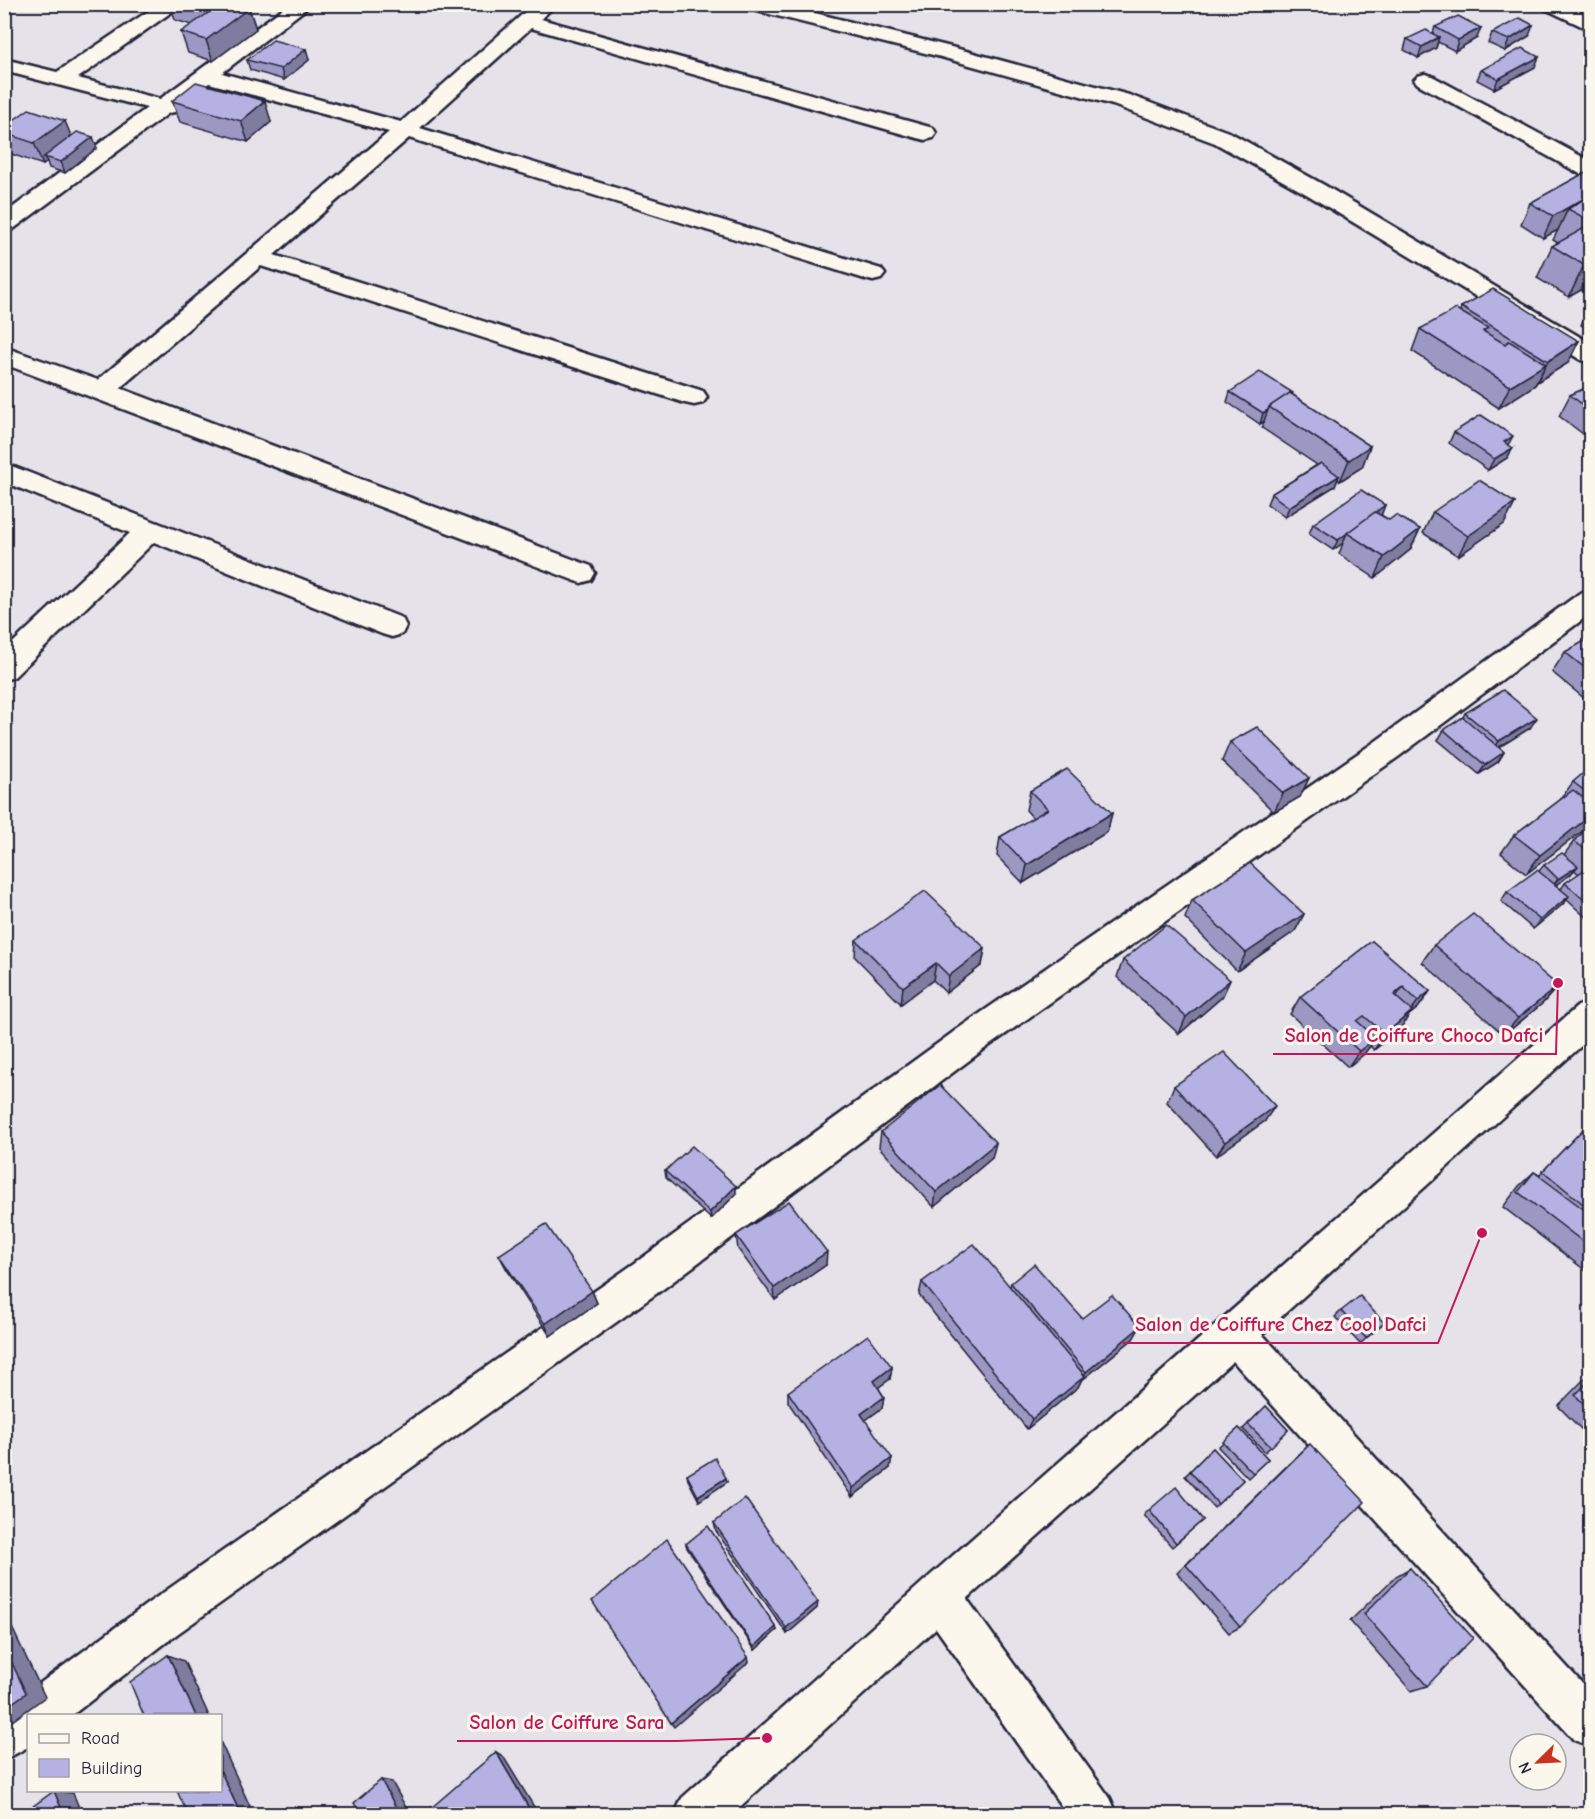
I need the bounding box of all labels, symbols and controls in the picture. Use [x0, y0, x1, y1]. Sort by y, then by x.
callout: Salon de Coiffure Choco Dafci [1273, 1016, 1556, 1054]
text: Salon de Coiffure Choco Dafci [1285, 1024, 1543, 1047]
callout: Salon de Coiffure Chez Cool Dafci [1123, 1305, 1438, 1343]
text: Salon de Coiffure Chez Cool Dafci [1135, 1313, 1427, 1336]
callout: Salon de Coiffure Sara [457, 1703, 676, 1741]
text: Salon de Coiffure Sara [469, 1711, 665, 1734]
legend [27, 1714, 222, 1792]
text: Road [81, 1728, 120, 1749]
north arrow [1508, 1732, 1568, 1792]
text: Building [81, 1758, 143, 1779]
text: N [1515, 1759, 1536, 1776]

